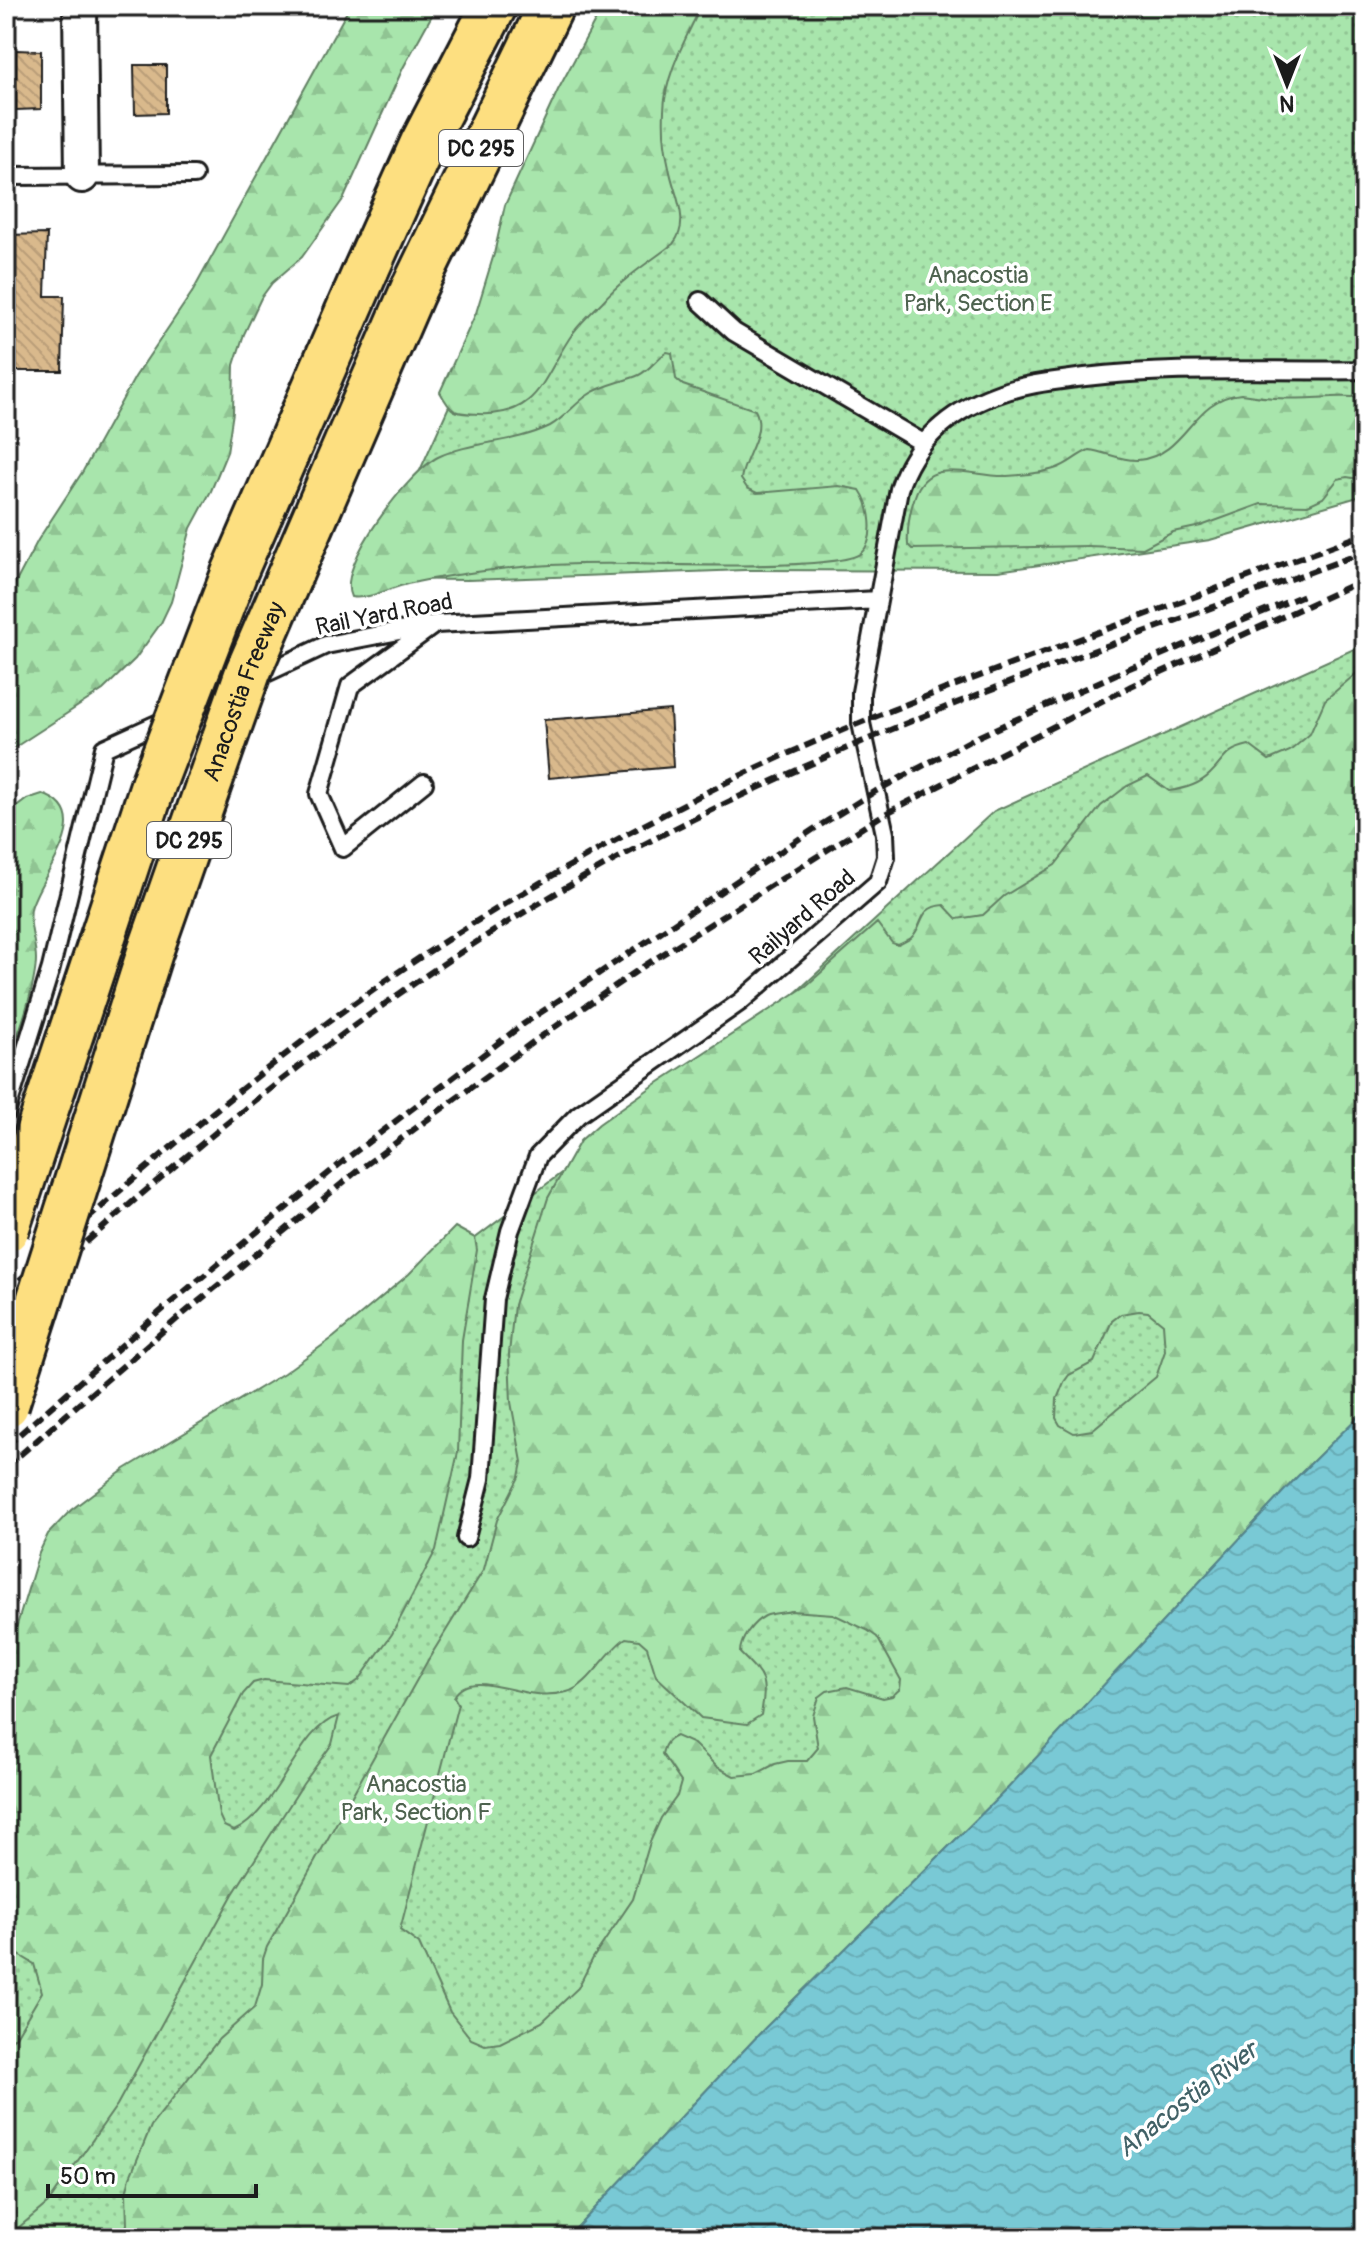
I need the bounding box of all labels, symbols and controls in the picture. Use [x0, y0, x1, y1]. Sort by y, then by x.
north arrow [1247, 44, 1327, 124]
text: N [1279, 89, 1294, 117]
road number: DC 295 [439, 130, 523, 166]
park label: Anacostia Park, Section E [903, 261, 1053, 318]
street label: Rail Yard Road [313, 587, 455, 642]
street label: Anacostia Freeway [197, 597, 292, 786]
road number: DC 295 [147, 822, 231, 858]
street label: Railyard Road [743, 863, 861, 971]
park label: Anacostia Park, Section F [340, 1770, 492, 1827]
water label: Anacostia River [1111, 2033, 1267, 2165]
scale bar [48, 2148, 256, 2198]
text: 50 m [60, 2162, 116, 2191]

